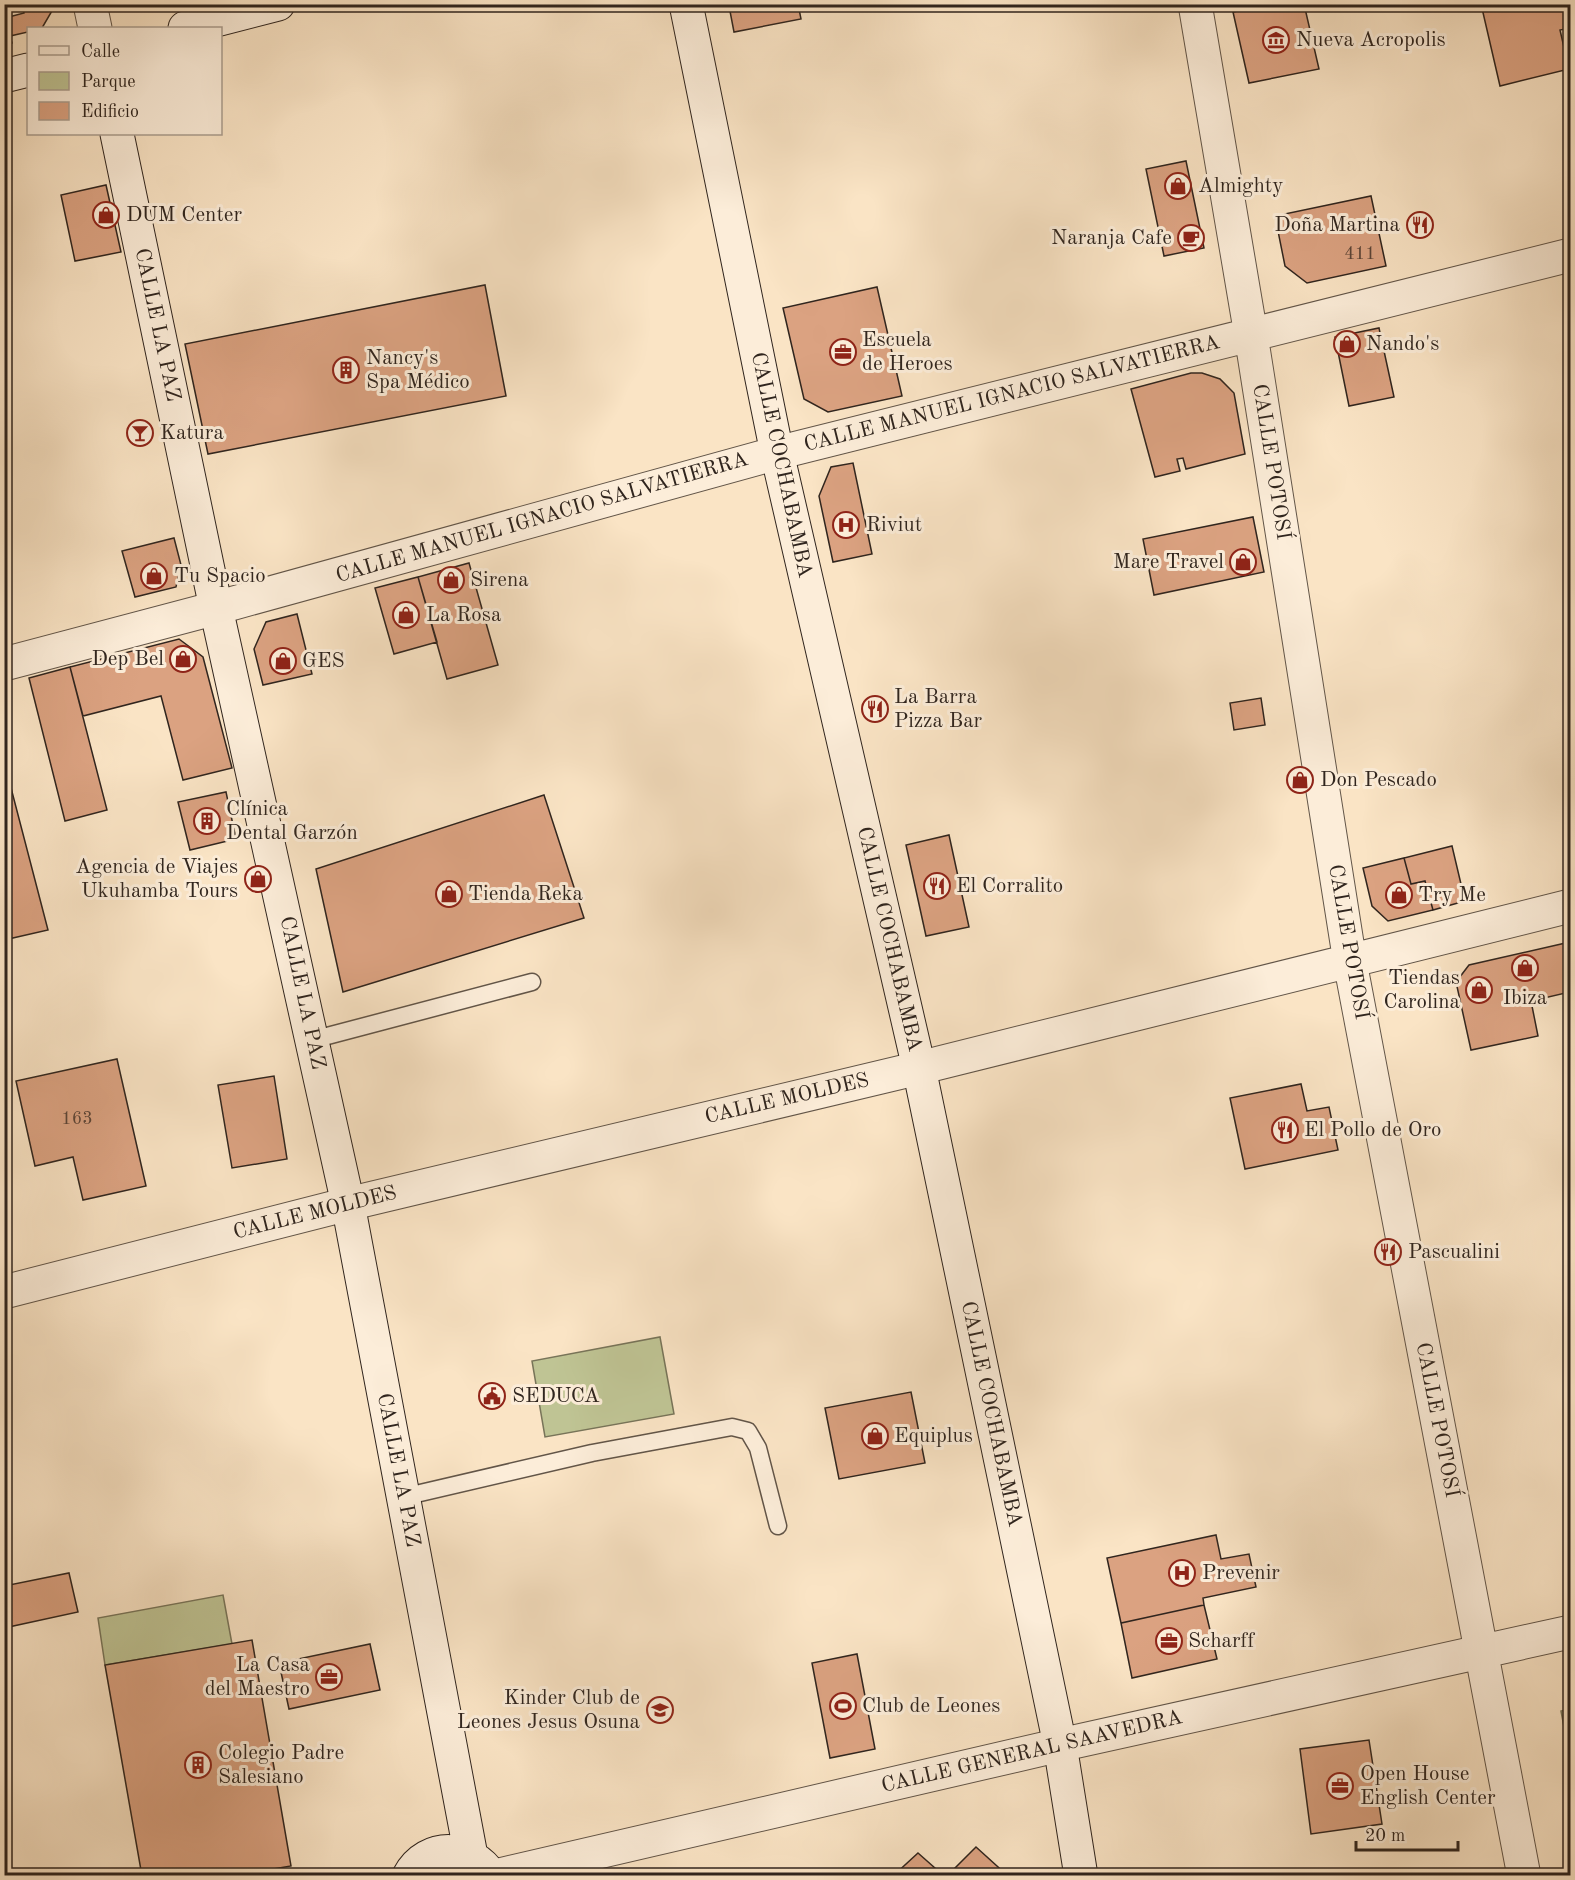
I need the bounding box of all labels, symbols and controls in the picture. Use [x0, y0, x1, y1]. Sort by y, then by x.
museum icon: Nueva Acropolis [1261, 25, 1291, 55]
legend [27, 27, 222, 135]
place label: Nueva Acropolis [1296, 30, 1446, 51]
text: Calle [81, 43, 120, 61]
text: Parque [81, 73, 136, 91]
text: Edificio [81, 103, 139, 121]
shop icon: Almighty [1163, 171, 1193, 201]
place label: Almighty [1198, 176, 1283, 197]
shop icon: DUM Center [91, 200, 121, 230]
place label: DUM Center [126, 205, 242, 226]
restaurant icon: Doña Martina [1405, 210, 1435, 240]
place label: Doña Martina [1274, 215, 1400, 236]
cafe icon: Naranja Cafe [1176, 223, 1206, 253]
place label: Naranja Cafe [1051, 228, 1172, 249]
house number: 411 [1344, 245, 1376, 263]
street label: CALLE LA PAZ [131, 247, 183, 403]
shop icon: Nando's [1332, 329, 1362, 359]
place label: Escuela de Heroes [862, 330, 953, 375]
street label: CALLE MANUEL IGNACIO SALVATIERRA [802, 332, 1222, 456]
place label: Nando's [1366, 334, 1439, 355]
office icon: Escuela de Heroes [828, 337, 858, 367]
place label: Nancy's Spa Médico [366, 348, 470, 393]
street label: CALLE COCHABAMBA [747, 350, 815, 580]
building icon: Nancy's Spa Médico [331, 355, 361, 385]
street label: CALLE POTOSÍ [1248, 382, 1298, 541]
bar icon: Katura [125, 418, 155, 448]
place label: Katura [160, 423, 224, 444]
street label: CALLE MANUEL IGNACIO SALVATIERRA [334, 449, 750, 587]
hospital icon: Riviut [831, 510, 861, 540]
place label: Riviut [866, 515, 922, 536]
shop icon: Mare Travel [1228, 547, 1258, 577]
place label: Mare Travel [1113, 552, 1224, 573]
shop icon: Tu Spacio [139, 561, 169, 591]
shop icon: Sirena [436, 565, 466, 595]
place label: Tu Spacio [174, 566, 266, 587]
place label: Sirena [470, 570, 529, 591]
shop icon: La Rosa [391, 600, 421, 630]
place label: La Rosa [426, 605, 501, 626]
shop icon: Dep Bel [168, 644, 198, 674]
shop icon: GES [268, 646, 298, 676]
place label: Dep Bel [91, 649, 164, 670]
place label: GES [302, 651, 345, 672]
place label: La Barra Pizza Bar [894, 687, 983, 732]
restaurant icon: La Barra Pizza Bar [860, 694, 890, 724]
shop icon: Don Pescado [1285, 765, 1315, 795]
place label: Don Pescado [1320, 770, 1437, 791]
place label: Clínica Dental Garzón [226, 799, 358, 844]
building icon: Clínica Dental Garzón [192, 806, 222, 836]
street label: CALLE COCHABAMBA [853, 825, 925, 1053]
place label: Agencia de Viajes Ukuhamba Tours [75, 857, 238, 902]
street label: CALLE POTOSÍ [1324, 862, 1376, 1021]
shop icon: Agencia de Viajes Ukuhamba Tours [243, 864, 273, 894]
restaurant icon: El Corralito [922, 871, 952, 901]
place label: El Corralito [956, 876, 1063, 897]
shop icon: Tienda Reka [434, 879, 464, 909]
shop icon: Try Me [1384, 880, 1414, 910]
place label: Tienda Reka [468, 884, 583, 905]
place label: Try Me [1418, 885, 1486, 906]
street label: CALLE LA PAZ [276, 915, 328, 1071]
shop icon: Ibiza [1510, 953, 1540, 983]
place label: Tiendas Carolina [1383, 968, 1460, 1013]
shop icon: Tiendas Carolina [1464, 975, 1494, 1005]
place label: Ibiza [1503, 988, 1547, 1009]
street label: CALLE MOLDES [703, 1070, 871, 1128]
house number: 163 [61, 1110, 93, 1128]
restaurant icon: El Pollo de Oro [1270, 1115, 1300, 1145]
place label: El Pollo de Oro [1304, 1120, 1442, 1141]
street label: CALLE MOLDES [231, 1183, 399, 1243]
restaurant icon: Pascualini [1373, 1237, 1403, 1267]
place label: Pascualini [1408, 1242, 1500, 1263]
street label: CALLE COCHABAMBA [957, 1299, 1025, 1529]
street label: CALLE POTOSÍ [1412, 1340, 1466, 1499]
public building icon: SEDUCA [477, 1381, 507, 1411]
place label: SEDUCA [512, 1386, 600, 1407]
street label: CALLE LA PAZ [373, 1391, 423, 1549]
shop icon: Equiplus [860, 1421, 890, 1451]
place label: Equiplus [894, 1426, 973, 1447]
hospital icon: Prevenir [1167, 1558, 1197, 1588]
place label: Prevenir [1202, 1563, 1280, 1584]
office icon: Scharff [1154, 1626, 1184, 1656]
place label: Scharff [1188, 1631, 1256, 1652]
place label: La Casa del Maestro [205, 1655, 310, 1700]
office icon: La Casa del Maestro [314, 1662, 344, 1692]
place label: Kinder Club de Leones Jesus Osuna [457, 1688, 640, 1733]
sports icon: Club de Leones [828, 1691, 858, 1721]
school or university icon: Kinder Club de Leones Jesus Osuna [645, 1695, 675, 1725]
place label: Club de Leones [862, 1696, 1000, 1717]
street label: CALLE GENERAL SAAVEDRA [880, 1707, 1184, 1797]
place label: Colegio Padre Salesiano [218, 1743, 344, 1788]
building icon: Colegio Padre Salesiano [183, 1750, 213, 1780]
place label: Open House English Center [1360, 1764, 1496, 1809]
office icon: Open House English Center [1325, 1771, 1355, 1801]
scale bar [1356, 1814, 1458, 1852]
text: 20 m [1365, 1827, 1405, 1845]

